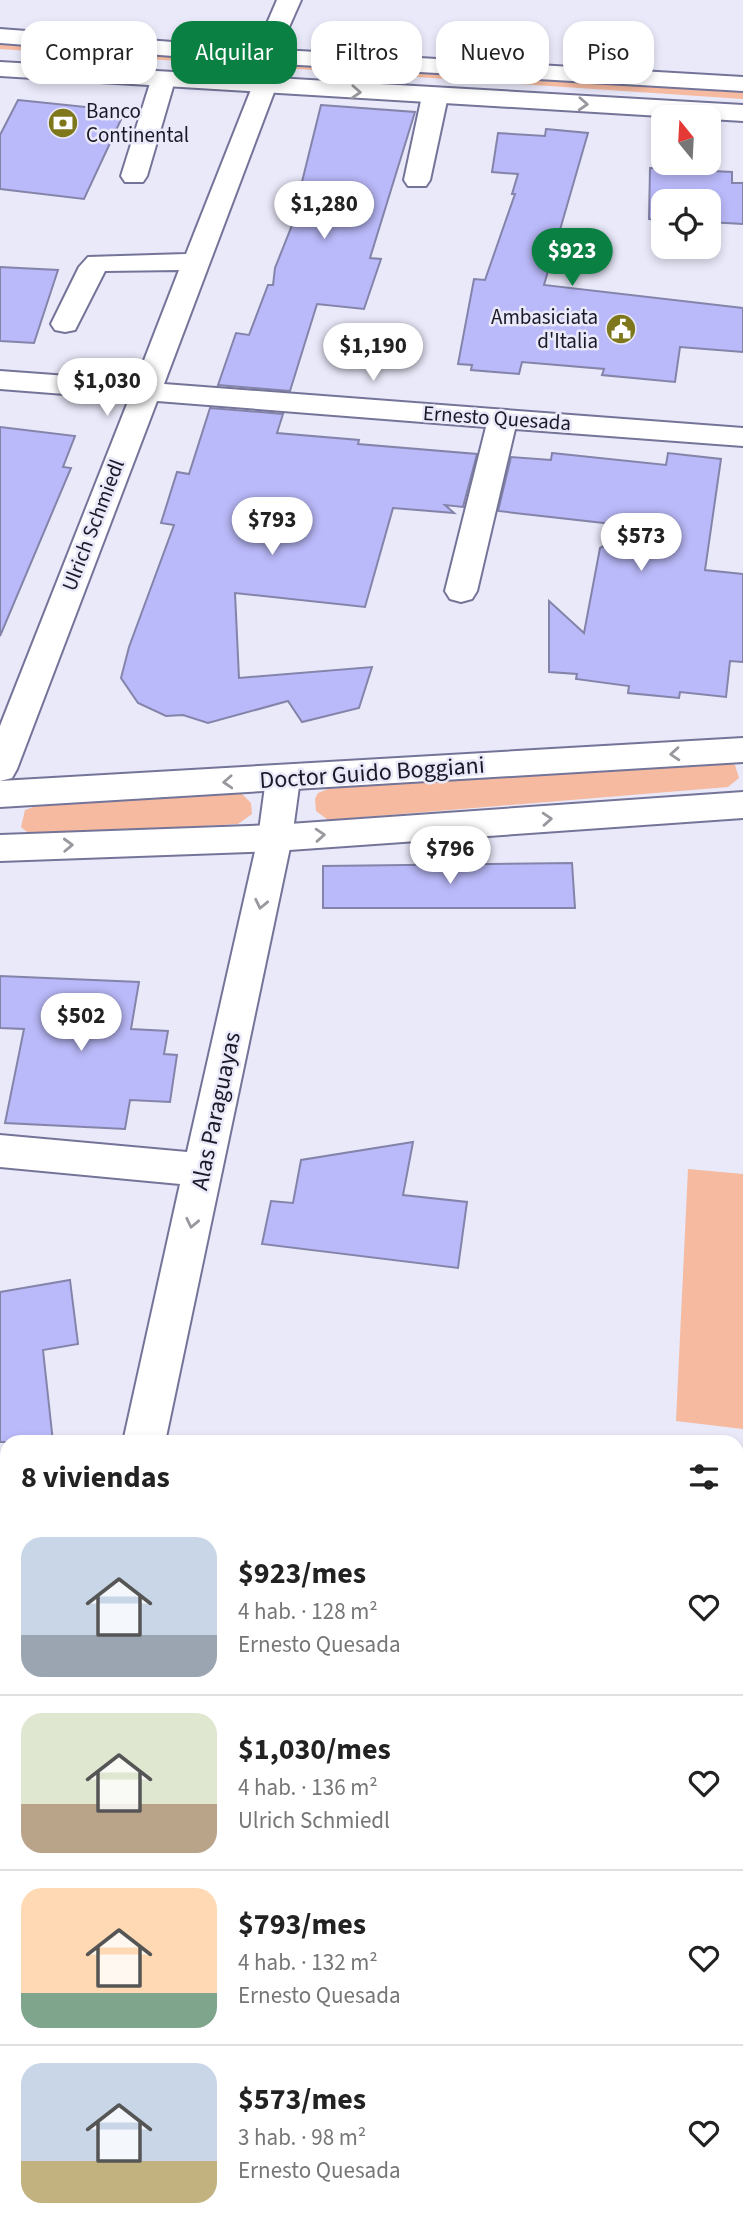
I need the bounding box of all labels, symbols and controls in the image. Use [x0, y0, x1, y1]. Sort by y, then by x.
chip: Comprar [21, 21, 157, 84]
chip: Alquilar [171, 21, 297, 84]
chip: Filtros [311, 21, 422, 84]
chip: Nuevo [436, 21, 549, 84]
chip: Piso [563, 21, 654, 84]
one-way arrow [351, 84, 362, 99]
place label: Banco Continental [86, 96, 189, 150]
one-way arrow [578, 97, 589, 112]
north arrow [651, 105, 721, 175]
map controls [651, 105, 721, 259]
bank icon: Banco Continental [46, 106, 80, 140]
pin: $1,280 [267, 182, 381, 241]
text: $1,280 [290, 187, 358, 220]
button: locate [651, 189, 721, 259]
pin: $923 [531, 229, 613, 288]
text: $923 [548, 234, 596, 267]
place label: Ambasiciata d'Italia [491, 302, 598, 356]
public building icon: Ambasiciata d'Italia [604, 312, 638, 346]
pin: $1,190 [316, 324, 430, 383]
text: $1,190 [339, 329, 407, 362]
pin: $1,030 [50, 358, 164, 418]
text: $1,030 [73, 364, 141, 397]
street label: Ernesto Quesada [422, 398, 572, 438]
street label: Ulrich Schmiedl [54, 455, 132, 595]
pin: $793 [231, 498, 313, 557]
text: $793 [248, 503, 296, 536]
pin: $573 [600, 514, 682, 573]
text: $573 [617, 519, 665, 552]
one-way arrow [669, 746, 680, 761]
street label: Doctor Guido Boggiani [258, 748, 486, 798]
one-way arrow [222, 774, 233, 789]
one-way arrow [542, 811, 553, 826]
pin: $796 [409, 826, 491, 886]
one-way arrow [315, 827, 326, 842]
text: $796 [426, 832, 474, 865]
one-way arrow [63, 838, 74, 853]
one-way arrow [254, 898, 269, 910]
pin: $502 [40, 993, 122, 1053]
text: $502 [57, 999, 105, 1032]
street label: Alas Paraguayas [182, 1029, 250, 1193]
one-way arrow [186, 1217, 200, 1229]
text: 8 viviendas [21, 1456, 170, 1499]
icon: filters [685, 1458, 723, 1496]
text: $923/mes [238, 1552, 366, 1595]
icon: home [77, 1565, 161, 1649]
icon: heart [685, 1588, 723, 1626]
text: 4 hab. · 128 m² [238, 1595, 378, 1628]
text: Ernesto Quesada [238, 1628, 401, 1661]
text: $1,030/mes [238, 1728, 391, 1771]
icon: home [77, 1741, 161, 1825]
icon: heart [685, 1764, 723, 1802]
text: 4 hab. · 136 m² [238, 1771, 378, 1804]
text: Ulrich Schmiedl [238, 1804, 390, 1837]
text: $793/mes [238, 1903, 366, 1946]
icon: home [77, 1916, 161, 2000]
icon: heart [685, 1939, 723, 1977]
text: 4 hab. · 132 m² [238, 1946, 378, 1979]
text: Ernesto Quesada [238, 1979, 401, 2012]
text: $573/mes [238, 2078, 366, 2121]
icon: home [77, 2091, 161, 2175]
icon: heart [685, 2114, 723, 2152]
text: 3 hab. · 98 m² [238, 2121, 366, 2154]
text: Ernesto Quesada [238, 2154, 401, 2187]

